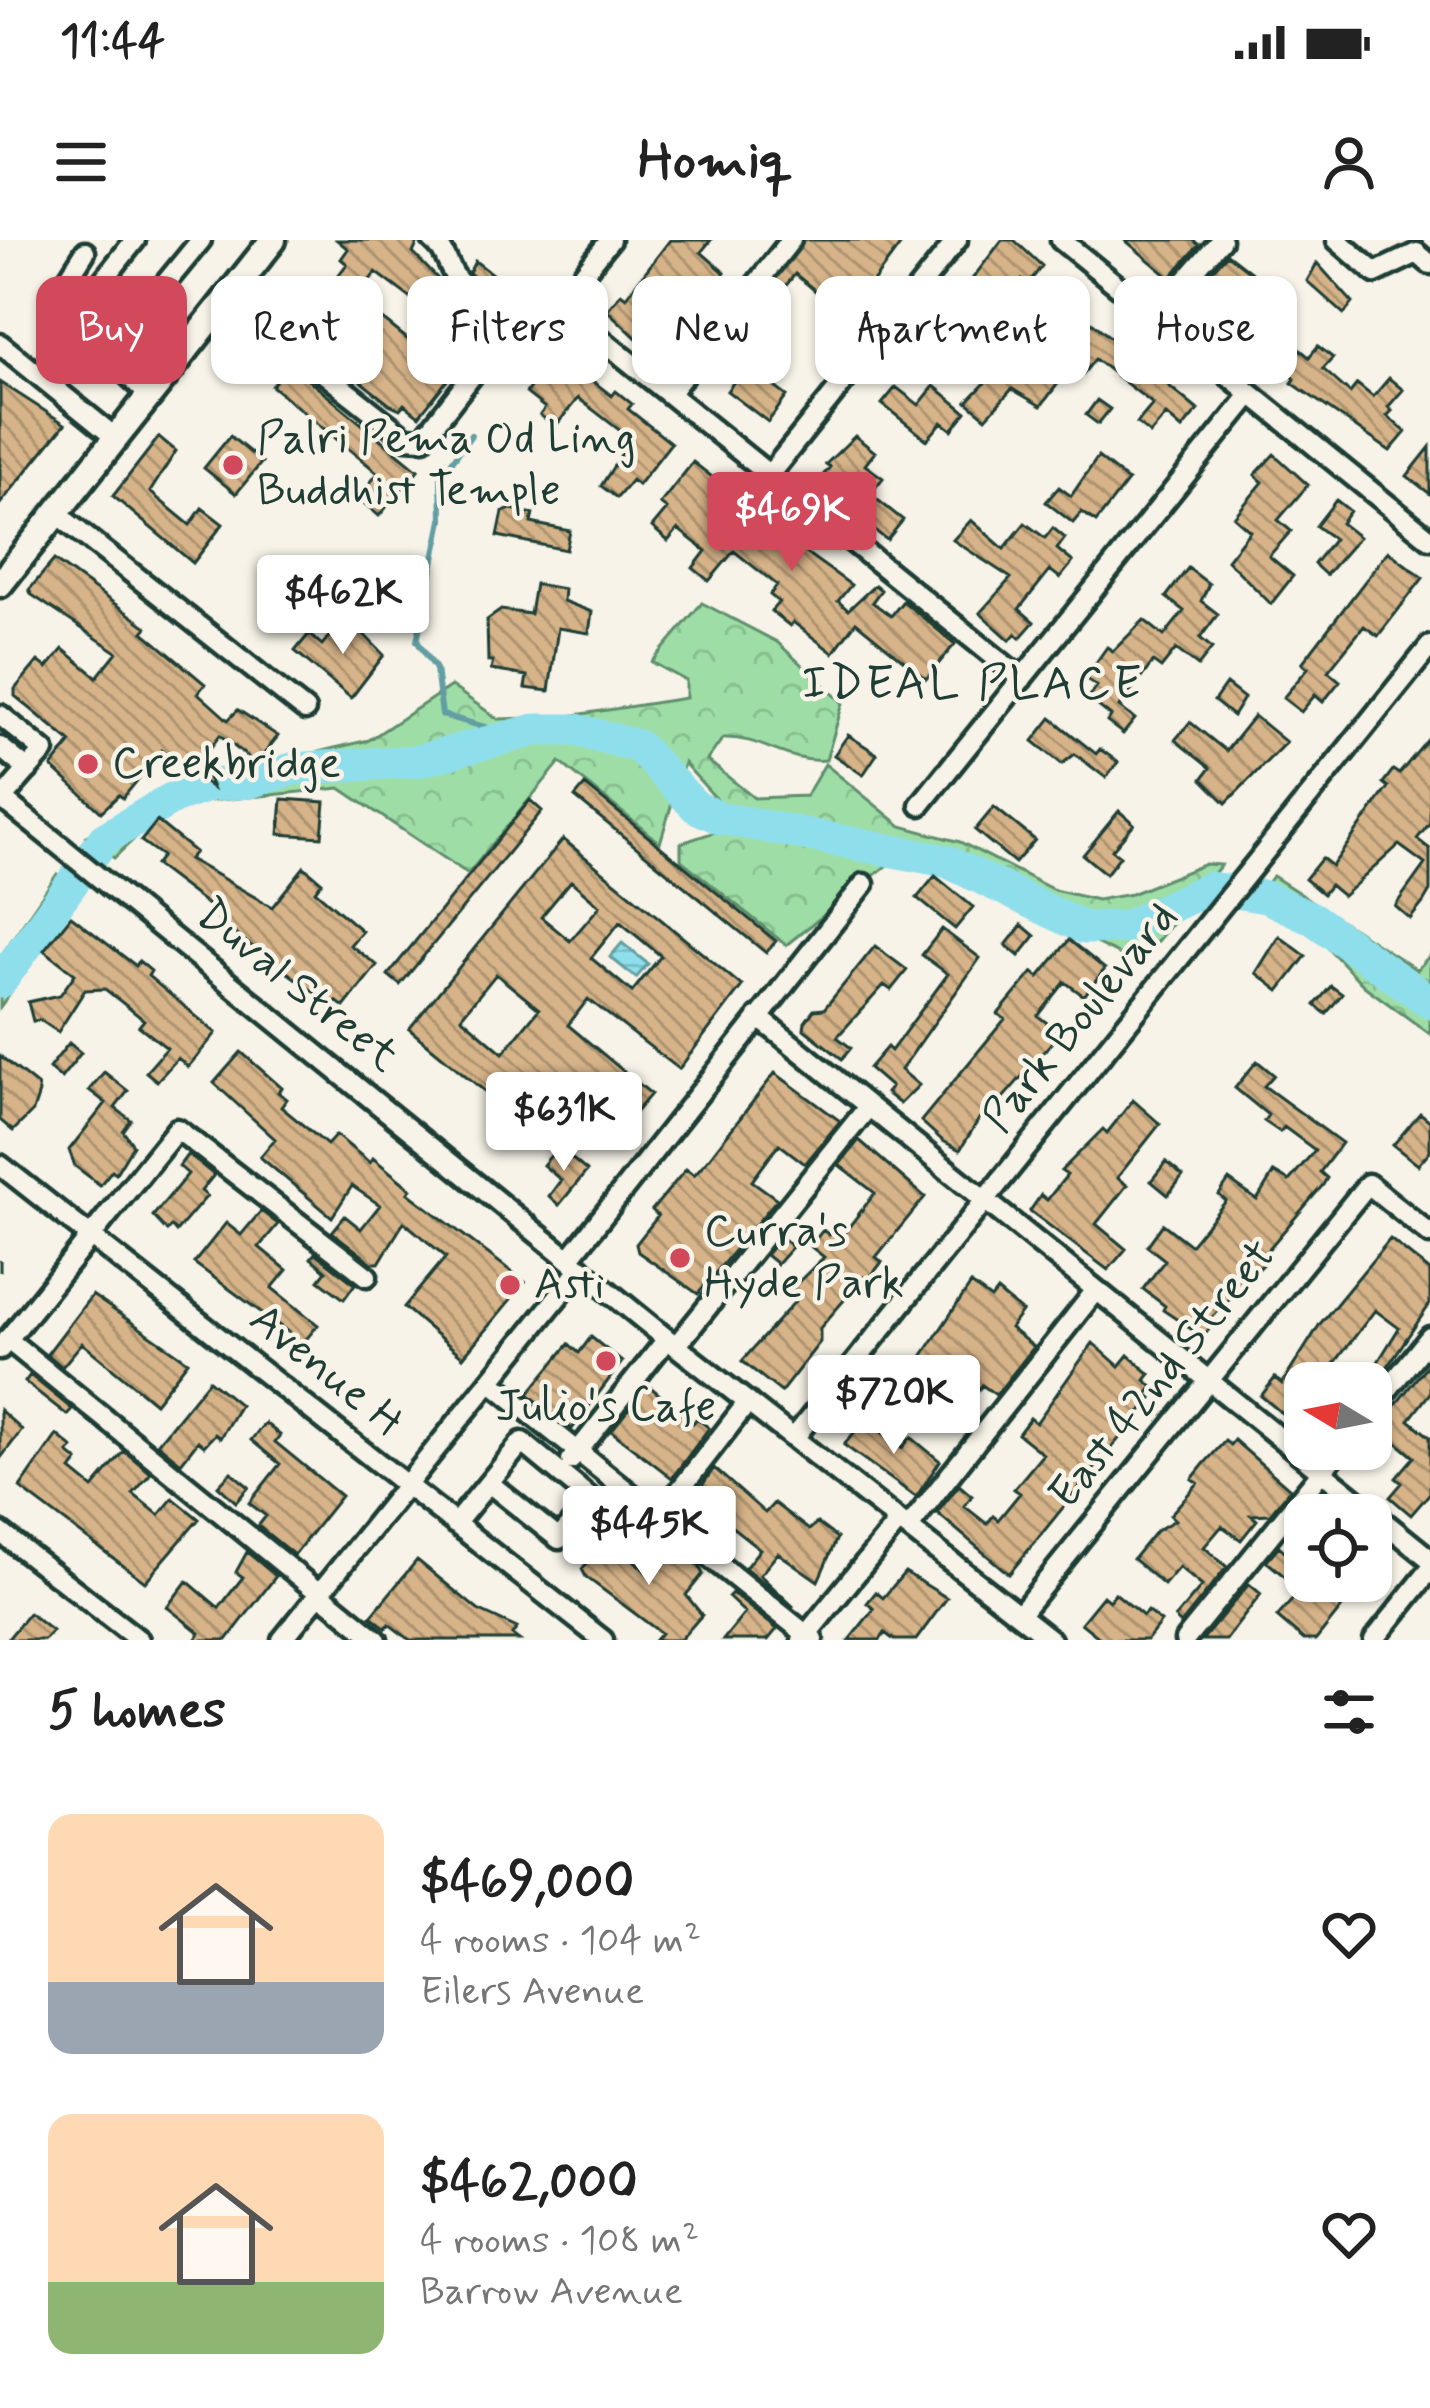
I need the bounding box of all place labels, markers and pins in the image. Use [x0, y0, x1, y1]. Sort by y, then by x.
place label: Palri Pema Od Ling Buddhist Temple [257, 410, 635, 521]
marker: Palri Pema Od Ling Buddhist Temple [220, 452, 246, 478]
pin: $469K [708, 472, 876, 574]
pin: $462K [259, 555, 427, 657]
place label: Creekbridge [112, 735, 341, 794]
marker: Creekbridge [75, 751, 101, 777]
pin: $631K [480, 1072, 648, 1174]
place label: Curra's Hyde Park [704, 1203, 904, 1314]
marker: Curra's Hyde Park [667, 1245, 693, 1271]
place label: Asti [534, 1256, 605, 1315]
marker: Asti [497, 1272, 523, 1298]
marker: Julio's Cafe [593, 1348, 619, 1374]
pin: $720K [810, 1355, 978, 1457]
place label: Julio's Cafe [496, 1378, 716, 1437]
pin: $445K [565, 1486, 733, 1588]

